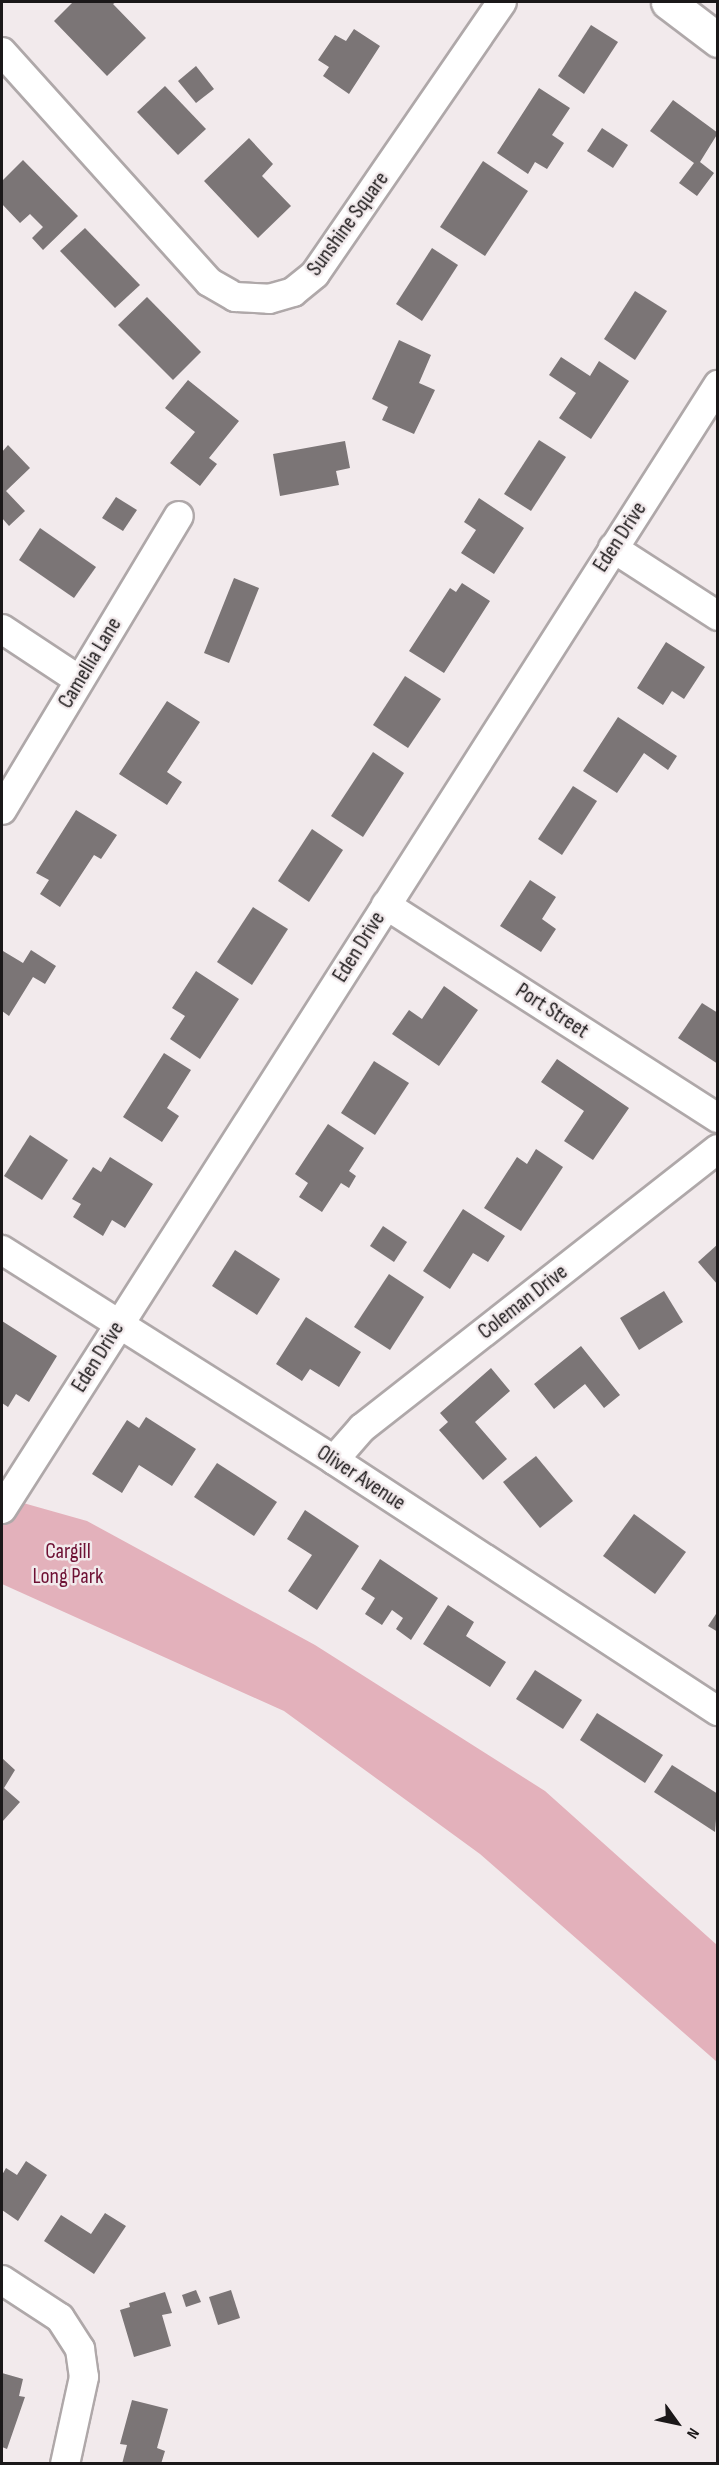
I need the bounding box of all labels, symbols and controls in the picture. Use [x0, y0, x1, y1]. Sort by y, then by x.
street label: Sunshine Square [301, 167, 395, 281]
street label: Eden Drive [588, 497, 652, 577]
street label: Camellia Lane [53, 613, 127, 713]
street label: Eden Drive [327, 907, 391, 987]
street label: Port Street [511, 978, 593, 1044]
street label: Coleman Drive [473, 1259, 573, 1345]
street label: Eden Drive [66, 1317, 130, 1397]
street label: Oliver Avenue [312, 1440, 410, 1516]
park label: Cargill Long Park [33, 1538, 103, 1590]
north arrow [647, 2393, 707, 2453]
text: N [682, 2424, 703, 2442]

